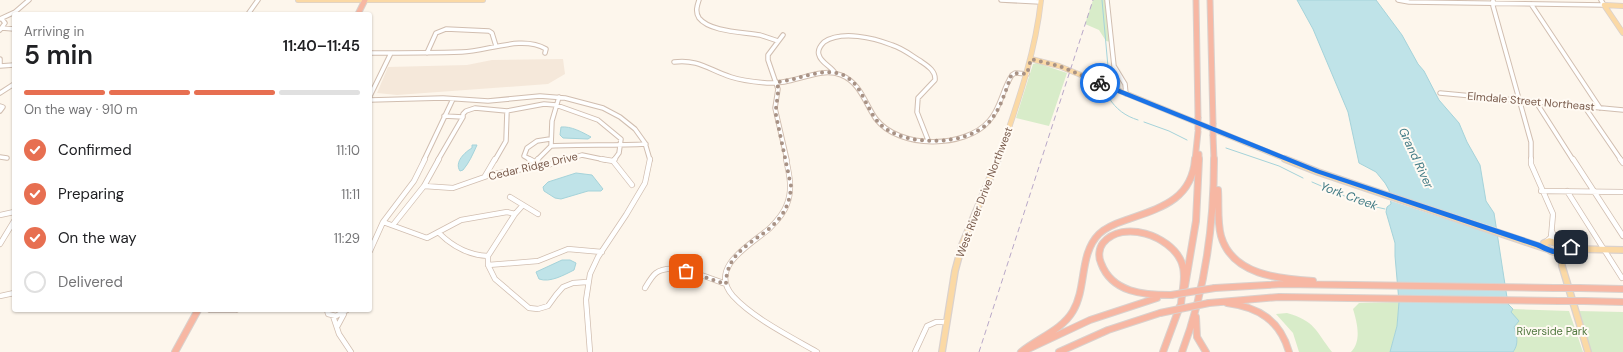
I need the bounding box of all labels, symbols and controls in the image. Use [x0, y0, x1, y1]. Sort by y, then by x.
text: Arriving in [24, 23, 84, 40]
text: 11:40–11:45 [283, 36, 360, 56]
text: 5 min [24, 38, 93, 72]
courier [1080, 63, 1120, 103]
icon: bike [1089, 72, 1111, 94]
street label: Elmdale Street Northeast [1467, 88, 1595, 114]
text: On the way · 910 m [24, 101, 138, 118]
street label: West River Drive Northwest [953, 125, 1015, 259]
water label: Grand River [1395, 125, 1437, 192]
icon: check [24, 139, 46, 161]
text: Confirmed [58, 140, 132, 160]
text: 11:10 [336, 142, 360, 159]
street label: Cedar Ridge Drive [487, 149, 579, 183]
water label: York Creek [1318, 178, 1381, 214]
icon: check [24, 183, 46, 205]
text: Preparing [58, 184, 124, 204]
text: 11:11 [341, 186, 360, 203]
icon: check [24, 227, 46, 249]
text: On the way [58, 228, 137, 248]
text: 11:29 [334, 230, 360, 247]
pin [1554, 230, 1588, 264]
icon: home [1560, 236, 1582, 258]
pin [669, 254, 703, 288]
icon: bag [675, 260, 697, 282]
text: Delivered [58, 272, 123, 292]
park label: Riverside Park [1517, 324, 1588, 338]

